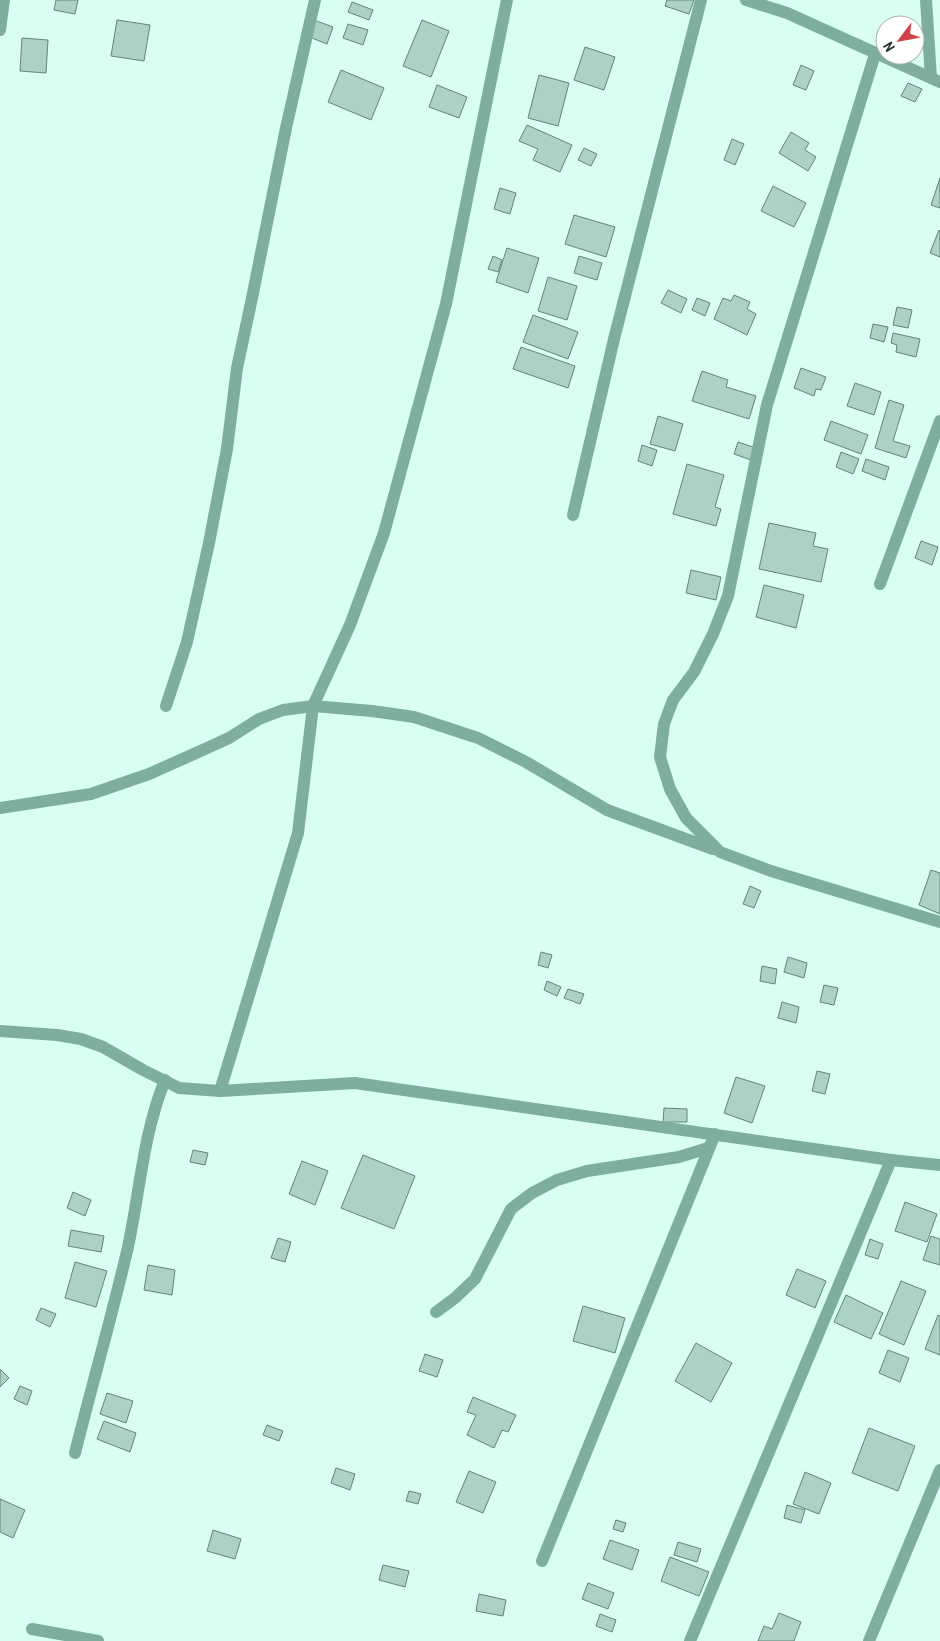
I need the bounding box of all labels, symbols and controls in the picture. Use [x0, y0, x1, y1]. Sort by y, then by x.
north arrow [875, 15, 925, 65]
text: N [880, 39, 898, 55]

